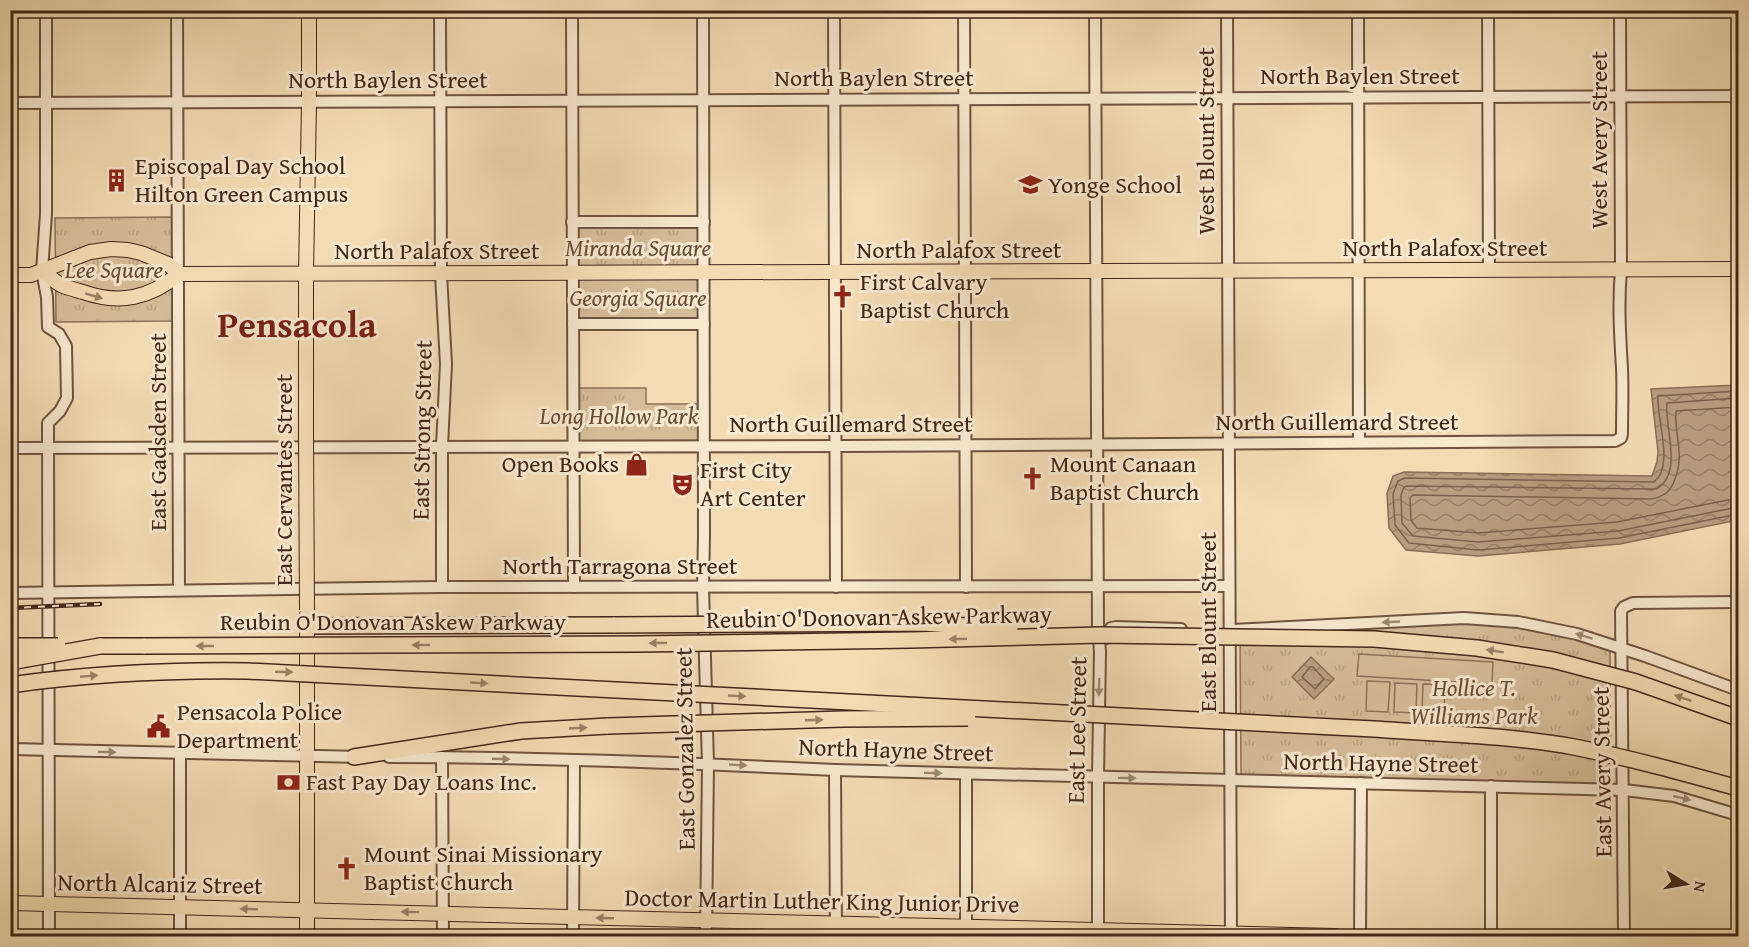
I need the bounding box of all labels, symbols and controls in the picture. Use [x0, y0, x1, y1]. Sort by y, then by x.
street label: West Blount Street [1188, 47, 1223, 235]
street label: West Avery Street [1581, 51, 1616, 229]
street label: North Baylen Street [1260, 58, 1460, 93]
street label: North Baylen Street [774, 60, 974, 95]
street label: North Baylen Street [288, 62, 488, 97]
place label: Episcopal Day School Hilton Green Campus [135, 148, 348, 211]
building icon: Episcopal Day School Hilton Green Campus [104, 167, 130, 193]
place label: Yonge School [1048, 167, 1182, 202]
school or university icon: Yonge School [1017, 172, 1043, 198]
park label: Miranda Square [565, 230, 711, 265]
street label: North Palafox Street [1342, 230, 1548, 265]
street label: North Palafox Street [856, 232, 1062, 267]
street label: North Palafox Street [334, 233, 540, 268]
park label: Lee Square [64, 252, 163, 287]
place label: First Calvary Baptist Church [860, 264, 1010, 327]
park label: Georgia Square [569, 280, 707, 315]
church icon: First Calvary Baptist Church [829, 283, 855, 309]
one-way arrow [85, 292, 103, 301]
district label: Pensacola [217, 297, 377, 350]
street label: East Gadsden Street [140, 332, 175, 531]
street label: East Strong Street [402, 339, 441, 520]
street label: East Cervantes Street [266, 373, 301, 586]
park label: Long Hollow Park [539, 398, 699, 433]
street label: North Guillemard Street [1215, 404, 1459, 439]
street label: North Guillemard Street [729, 406, 973, 441]
place label: Open Books [502, 446, 619, 481]
place label: Mount Canaan Baptist Church [1050, 446, 1200, 509]
shop icon: Open Books [624, 451, 650, 477]
place label: First City Art Center [700, 452, 806, 515]
church icon: Mount Canaan Baptist Church [1019, 465, 1045, 491]
theatre icon: First City Art Center [669, 471, 695, 497]
street label: East Blount Street [1190, 531, 1225, 712]
street label: North Tarragona Street [503, 548, 738, 583]
street label: Reubin O'Donovan Askew Parkway [706, 596, 1052, 637]
street label: Reubin O'Donovan Askew Parkway [220, 604, 566, 639]
one-way arrow [1381, 617, 1400, 627]
one-way arrow [1575, 631, 1593, 640]
one-way arrow [948, 634, 967, 644]
one-way arrow [648, 638, 667, 648]
one-way arrow [411, 640, 430, 650]
one-way arrow [195, 641, 214, 651]
one-way arrow [1485, 646, 1504, 655]
street label: East Gonzalez Street [665, 647, 704, 851]
street label: East Lee Street [1058, 656, 1095, 804]
one-way arrow [275, 668, 294, 677]
park label: Hollice T. Williams Park [1410, 670, 1538, 733]
one-way arrow [80, 671, 99, 681]
one-way arrow [1095, 677, 1104, 696]
one-way arrow [470, 678, 489, 687]
street label: East Avery Street [1583, 686, 1620, 858]
one-way arrow [727, 692, 746, 701]
one-way arrow [1674, 693, 1692, 703]
place label: Pensacola Police Department [177, 694, 342, 757]
public building icon: Pensacola Police Department [146, 713, 172, 739]
one-way arrow [804, 715, 823, 725]
one-way arrow [568, 723, 587, 732]
street label: North Hayne Street [798, 729, 995, 770]
street label: North Hayne Street [1283, 743, 1479, 782]
one-way arrow [97, 747, 116, 756]
one-way arrow [491, 754, 510, 764]
one-way arrow [728, 761, 747, 770]
place label: Fast Pay Day Loans Inc. [306, 764, 537, 799]
one-way arrow [923, 768, 942, 778]
bank icon: Fast Pay Day Loans Inc. [275, 769, 301, 795]
one-way arrow [1118, 773, 1137, 783]
one-way arrow [1672, 794, 1691, 803]
place label: Mount Sinai Missionary Baptist Church [364, 836, 603, 899]
north arrow [1656, 854, 1716, 914]
church icon: Mount Sinai Missionary Baptist Church [333, 855, 359, 881]
street label: North Alcaniz Street [57, 864, 263, 903]
text: N [1688, 879, 1714, 895]
street label: Doctor Martin Luther King Junior Drive [624, 880, 1020, 921]
one-way arrow [240, 904, 259, 914]
one-way arrow [400, 907, 419, 917]
one-way arrow [595, 913, 614, 923]

